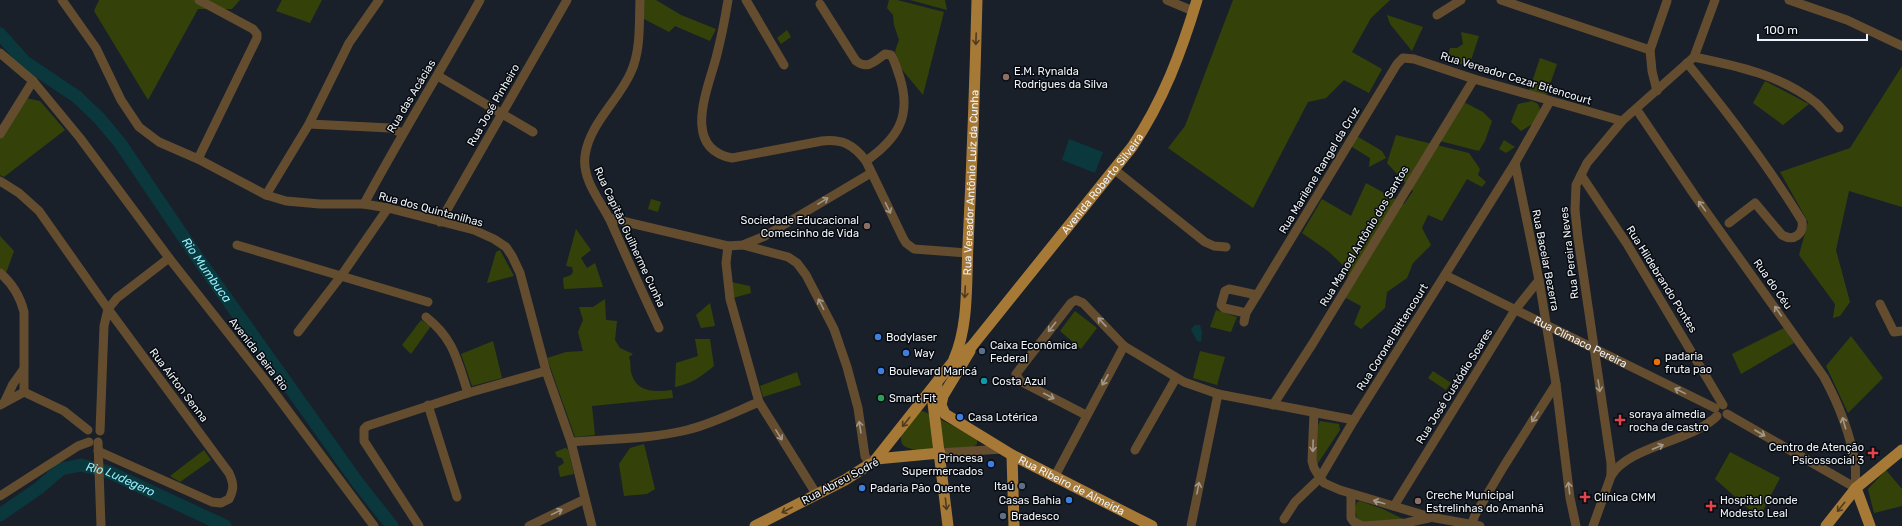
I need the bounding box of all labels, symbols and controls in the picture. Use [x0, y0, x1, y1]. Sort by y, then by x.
scale bar [1758, 16, 1867, 42]
text: 100 m [1764, 23, 1798, 37]
one-way arrow [972, 32, 980, 45]
street label: Rua Vereador Cezar Bitencourt [1439, 49, 1594, 108]
street label: Rua das Acácias [384, 57, 439, 135]
street label: Rua José Pinheiro [465, 62, 522, 149]
place label: E.M. Rynalda Rodrigues da Silva [1014, 65, 1108, 91]
marker: E.M. Rynalda Rodrigues da Silva [1001, 72, 1011, 82]
street label: Rua Vereador Antônio Luiz da Cunha [961, 90, 981, 276]
street label: Rua Marilene Rangel da Cruz [1276, 104, 1363, 236]
street label: Avenida Roberto Silveira [1059, 131, 1146, 237]
street label: Rua Manoel Antônio dos Santos [1317, 163, 1412, 309]
street label: Rua Capitão Guilherme Cunha [591, 165, 668, 309]
street label: Rua dos Quintanilhas [377, 189, 485, 230]
one-way arrow [817, 197, 829, 205]
one-way arrow [1698, 200, 1706, 211]
one-way arrow [885, 202, 893, 214]
street label: Rua Pereira Neves [1557, 206, 1582, 300]
street label: Rua Bacelar Bezerra [1529, 208, 1562, 312]
place label: Sociedade Educacional Comecinho de Vida [741, 214, 859, 240]
marker: Sociedade Educacional Comecinho de Vida [862, 221, 872, 231]
street label: Rua Hildebrando Pontes [1623, 224, 1700, 335]
water label: Rio Mumbuca [179, 235, 234, 305]
street label: Rua do Céu [1751, 257, 1795, 312]
street label: Rua Coronel Bittencourt [1354, 281, 1431, 393]
one-way arrow [961, 285, 969, 298]
one-way arrow [817, 298, 824, 310]
one-way arrow [1774, 306, 1782, 317]
street label: Rua Clímaco Pereira [1531, 314, 1629, 371]
street label: Avenida Beira Rio [226, 315, 291, 393]
one-way arrow [1098, 318, 1107, 328]
one-way arrow [1048, 322, 1056, 333]
street label: Rua José Custódio Soares [1413, 326, 1496, 446]
place label: Bodylaser [886, 331, 938, 344]
marker: Bodylaser [873, 332, 883, 342]
place label: Caixa Econômica Federal [990, 339, 1077, 365]
street label: Rua Aírton Senna [147, 346, 211, 425]
marker: Caixa Econômica Federal [977, 346, 987, 356]
place label: Way [914, 347, 935, 360]
marker: Way [901, 348, 911, 358]
place label: padaria fruta pao [1665, 350, 1712, 376]
marker: padaria fruta pao [1652, 357, 1662, 367]
place label: Boulevard Maricá [889, 365, 977, 378]
marker: Boulevard Maricá [876, 366, 886, 376]
one-way arrow [1101, 374, 1109, 386]
place label: Costa Azul [992, 375, 1046, 388]
marker: Costa Azul [979, 376, 989, 386]
one-way arrow [1595, 379, 1603, 392]
one-way arrow [1675, 387, 1687, 394]
place label: Smart Fit [889, 392, 937, 405]
marker: Smart Fit [876, 393, 886, 403]
one-way arrow [1043, 393, 1055, 401]
place label: soraya almedia rocha de castro [1629, 408, 1709, 434]
place label: Casa Lotérica [968, 411, 1038, 424]
one-way arrow [1531, 411, 1539, 422]
marker: Casa Lotérica [955, 412, 965, 422]
marker: soraya almedia rocha de castro [1614, 414, 1626, 426]
one-way arrow [1840, 416, 1847, 429]
one-way arrow [901, 417, 910, 428]
one-way arrow [856, 421, 864, 434]
one-way arrow [776, 429, 784, 441]
one-way arrow [1754, 430, 1766, 438]
one-way arrow [1309, 439, 1317, 452]
place label: Centro de Atenção Psicossocial 3 [1769, 441, 1864, 467]
one-way arrow [1651, 442, 1663, 450]
marker: Centro de Atenção Psicossocial 3 [1867, 447, 1879, 459]
place label: Princesa Supermercados [902, 452, 983, 478]
street label: Rua Ribeiro de Almeida [1016, 453, 1127, 518]
street label: Rua Abreu Sodré [799, 456, 881, 507]
marker: Princesa Supermercados [986, 459, 996, 469]
water label: Rio Ludegero [85, 460, 157, 499]
place label: Itaú [994, 480, 1014, 493]
marker: Itaú [1017, 481, 1027, 491]
place label: Padaria Pão Quente [870, 482, 971, 495]
one-way arrow [1194, 482, 1202, 495]
one-way arrow [1565, 482, 1572, 495]
marker: Padaria Pão Quente [857, 483, 867, 493]
place label: Creche Municipal Estrelinhas do Amanhã [1426, 489, 1544, 515]
marker: Clínica CMM [1579, 491, 1591, 503]
place label: Clínica CMM [1594, 491, 1656, 504]
place label: Casas Bahia [999, 494, 1061, 507]
place label: Hospital Conde Modesto Leal [1720, 494, 1798, 520]
marker: Casas Bahia [1064, 495, 1074, 505]
marker: Creche Municipal Estrelinhas do Amanhã [1413, 496, 1423, 506]
one-way arrow [942, 497, 949, 510]
one-way arrow [1373, 498, 1386, 505]
marker: Hospital Conde Modesto Leal [1705, 500, 1717, 512]
one-way arrow [1836, 501, 1845, 512]
one-way arrow [781, 507, 793, 514]
one-way arrow [551, 508, 563, 515]
place label: Bradesco [1011, 510, 1059, 523]
marker: Bradesco [998, 511, 1008, 521]

